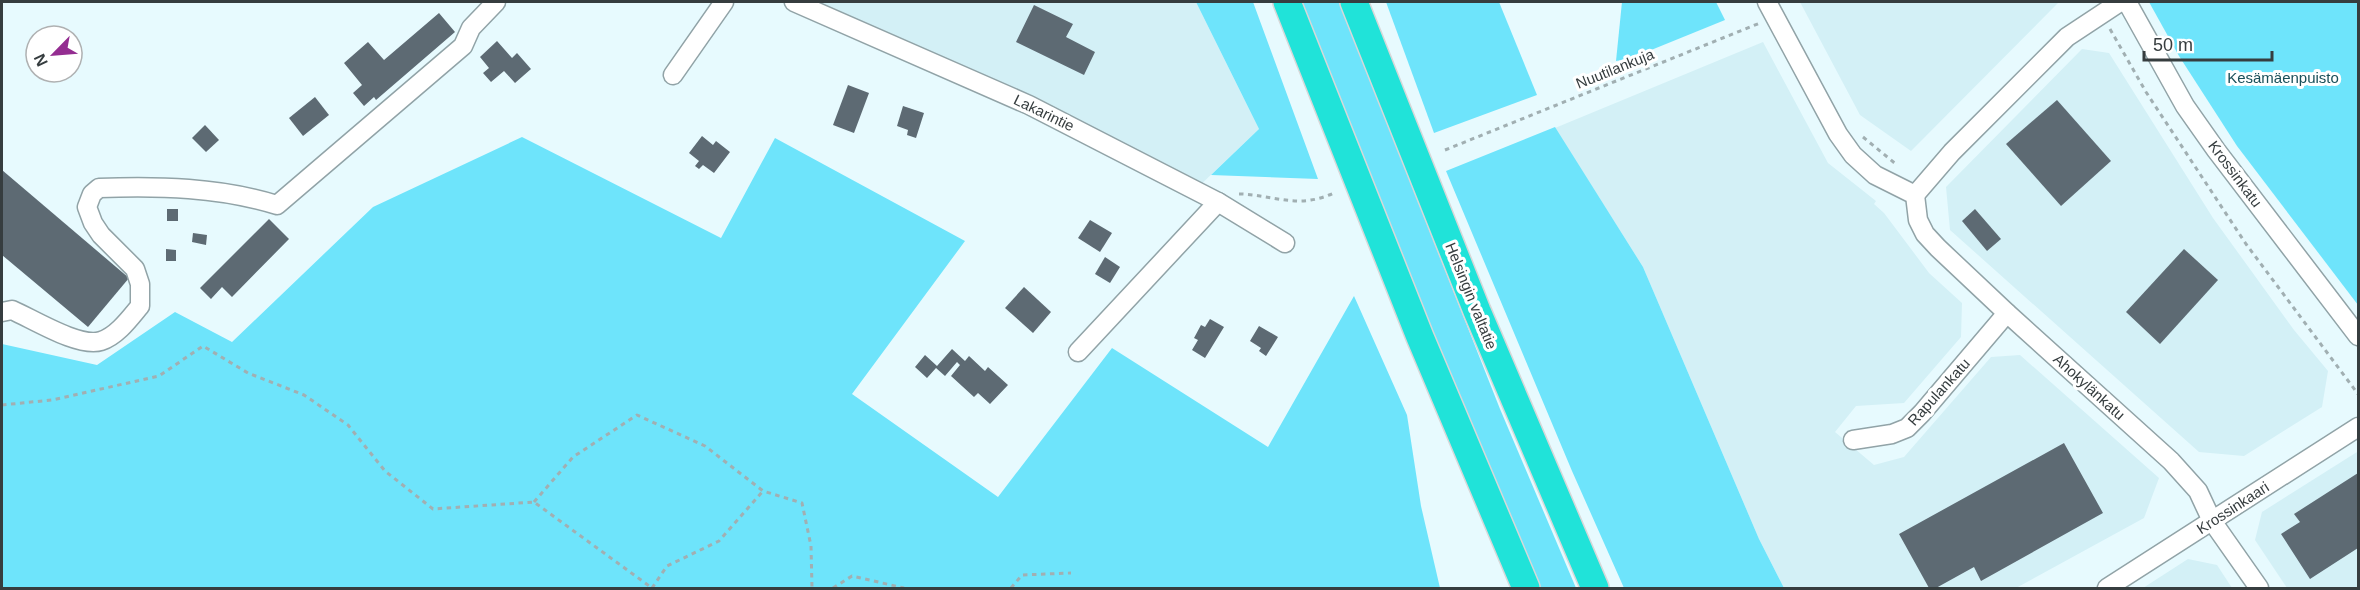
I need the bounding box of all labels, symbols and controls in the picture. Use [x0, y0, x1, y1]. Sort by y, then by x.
north arrow [24, 24, 84, 84]
scale bar [2144, 24, 2272, 62]
text: 50 m [2153, 35, 2193, 55]
street label: Nuutilankuja [1573, 45, 1657, 92]
text: N [31, 51, 51, 69]
park label: Kesämäenpuisto [2227, 69, 2339, 86]
street label: Lakarintie [1011, 91, 1077, 134]
street label: Krossinkatu [2205, 137, 2266, 210]
street label: Helsingin valtatie [1442, 240, 1501, 352]
street label: Ahokylänkatu [2050, 350, 2128, 423]
street label: Rapulankatu [1904, 355, 1973, 429]
street label: Krossinkaari [2193, 478, 2272, 537]

